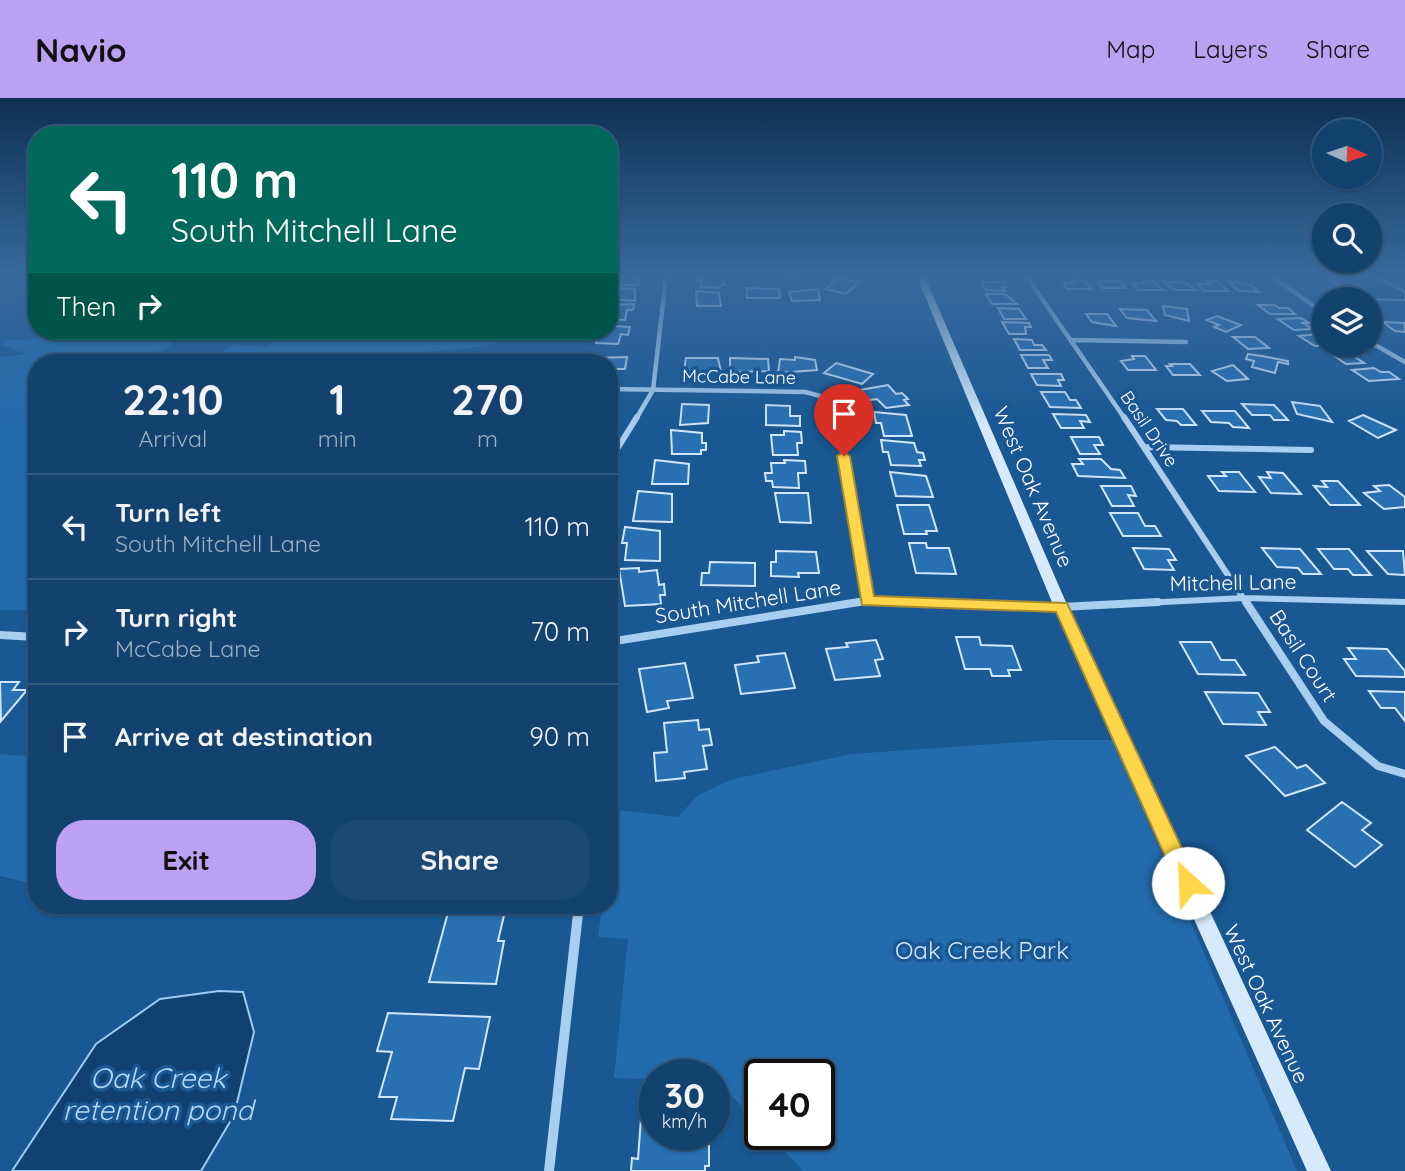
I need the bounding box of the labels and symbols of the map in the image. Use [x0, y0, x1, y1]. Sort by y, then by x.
north arrow [1312, 119, 1382, 189]
street label: McCabe Lane [682, 364, 796, 389]
pin [814, 384, 874, 456]
street label: Basil Drive [1115, 386, 1183, 471]
street label: West Oak Avenue [988, 402, 1080, 571]
street label: Mitchell Lane [1169, 568, 1297, 596]
street label: South Mitchell Lane [653, 573, 843, 629]
street label: Basil Court [1264, 604, 1343, 707]
position arrow [1151, 846, 1225, 920]
street label: West Oak Avenue [1219, 920, 1315, 1087]
park label: Oak Creek Park [895, 935, 1069, 965]
speed limit sign: 40 [744, 1059, 835, 1150]
water label: Oak Creek retention pond [63, 1060, 256, 1127]

